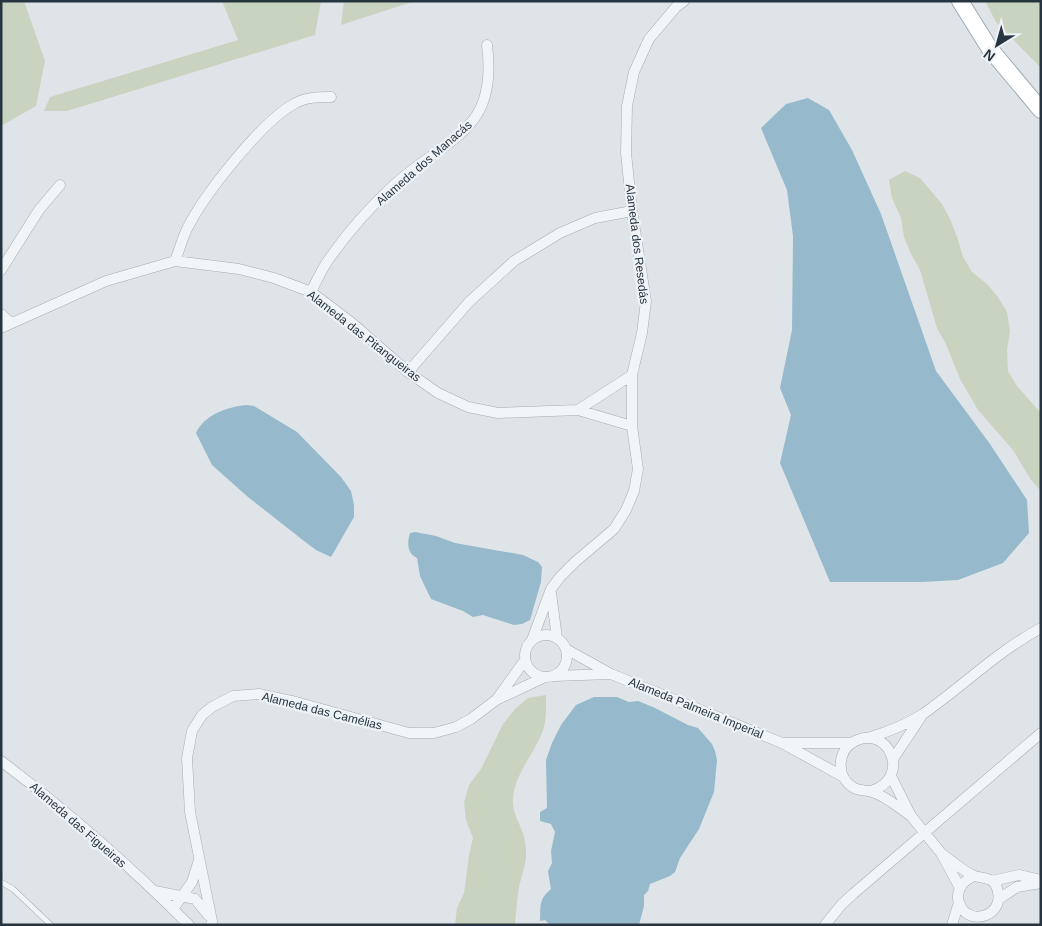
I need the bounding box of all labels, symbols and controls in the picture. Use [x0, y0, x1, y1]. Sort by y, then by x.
north arrow [972, 20, 1022, 70]
text: N [980, 46, 998, 65]
street label: Alameda dos Manacás [373, 118, 475, 208]
street label: Alameda dos Resedás [623, 183, 651, 305]
street label: Alameda das Pitangueiras [304, 287, 424, 385]
street label: Alameda Palmeira Imperial [627, 675, 765, 741]
street label: Alameda das Camélias [260, 689, 384, 733]
street label: Alameda das Figueiras [27, 779, 129, 871]

